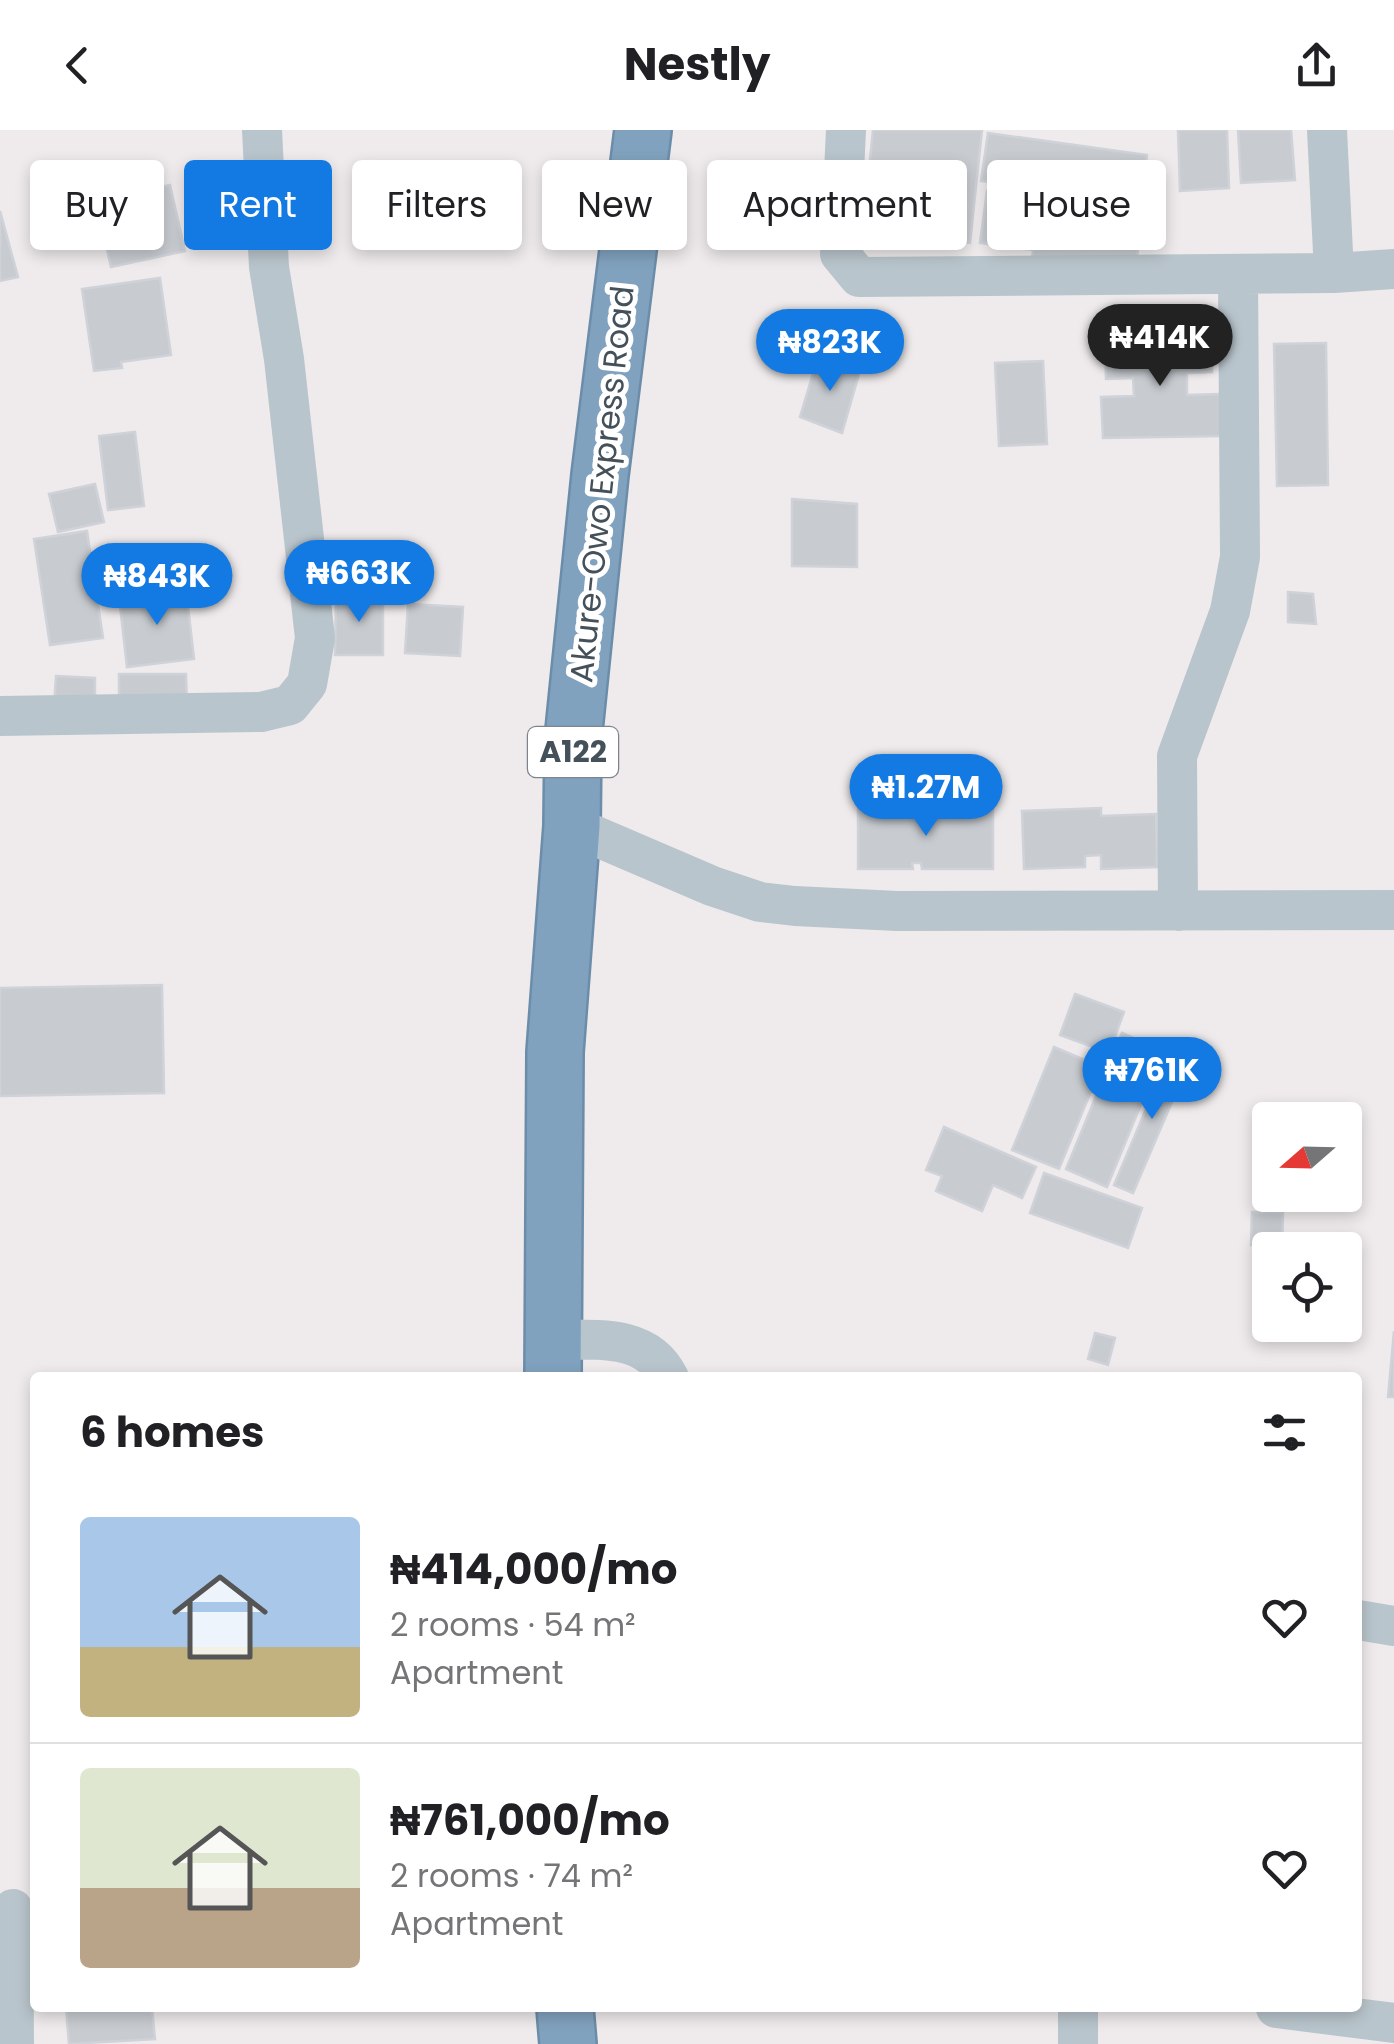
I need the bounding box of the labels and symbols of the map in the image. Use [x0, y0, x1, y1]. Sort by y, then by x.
street label: Akure-Owo Express Road [558, 283, 645, 685]
pin: ₦414K [1090, 304, 1230, 389]
pin: ₦823K [760, 309, 900, 394]
pin: ₦663K [289, 540, 429, 625]
pin: ₦843K [87, 543, 227, 628]
road number: A122 [528, 727, 618, 777]
pin: ₦1.27M [845, 754, 1007, 839]
pin: ₦761K [1082, 1037, 1222, 1122]
north arrow [1252, 1102, 1362, 1212]

